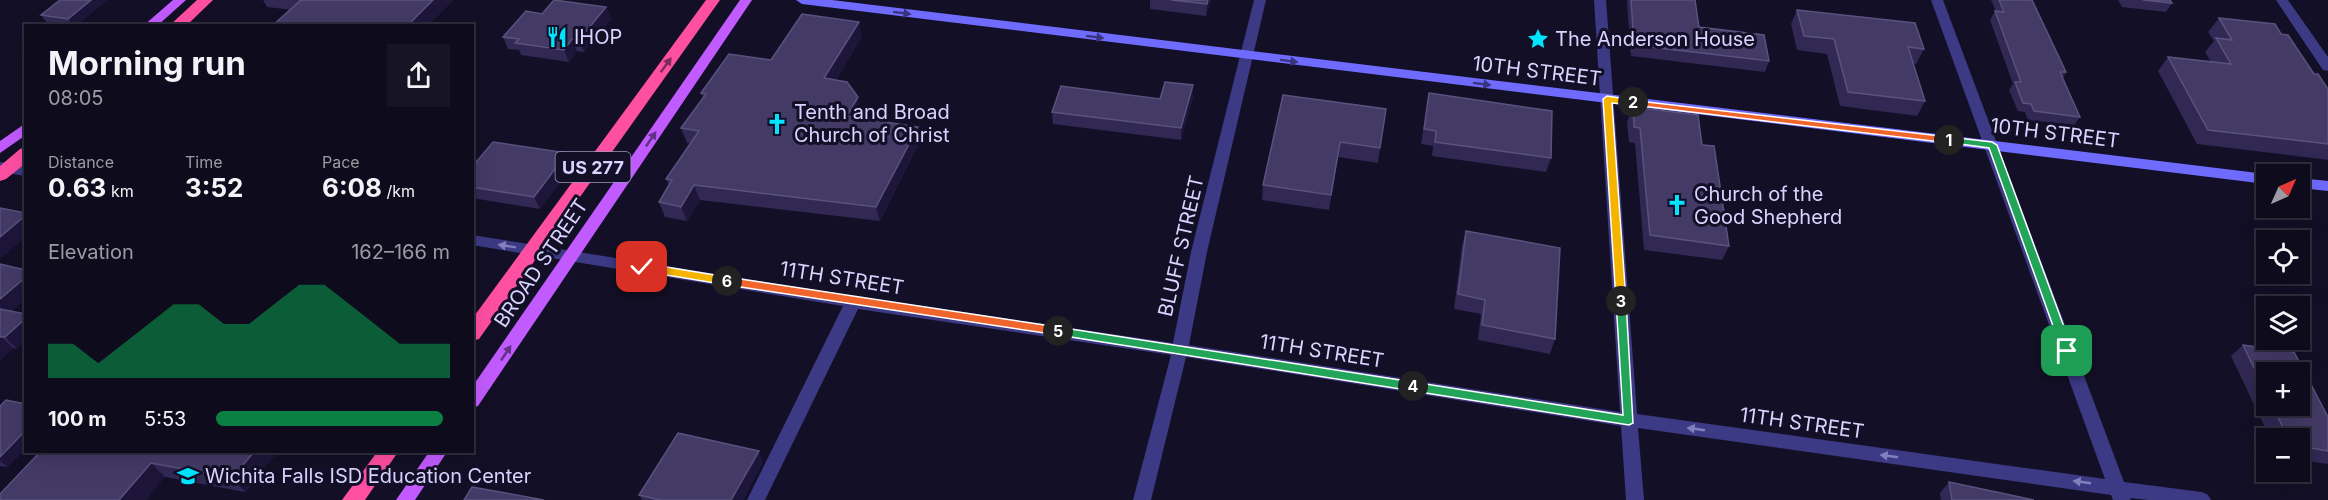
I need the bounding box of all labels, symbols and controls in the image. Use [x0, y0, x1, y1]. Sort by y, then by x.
one-way arrow [892, 8, 911, 17]
restaurant icon: IHOP [545, 25, 569, 49]
place label: IHOP [574, 25, 622, 49]
place icon: The Anderson House [1526, 27, 1550, 51]
place label: The Anderson House [1555, 27, 1755, 51]
one-way arrow [1086, 32, 1105, 42]
text: Morning run [48, 43, 246, 83]
button: share [387, 44, 450, 107]
street label: 10TH STREET [1471, 51, 1603, 91]
one-way arrow [1279, 56, 1298, 66]
one-way arrow [660, 58, 672, 74]
one-way arrow [1473, 79, 1492, 89]
text: 08:05 [48, 86, 104, 110]
pin: 2 [1618, 87, 1648, 117]
text: 2 [1628, 92, 1638, 112]
place label: Tenth and Broad Church of Christ [794, 100, 950, 147]
church icon: Tenth and Broad Church of Christ [765, 112, 789, 136]
street label: 10TH STREET [1989, 113, 2121, 153]
pin: 1 [1934, 125, 1964, 155]
text: 1 [1946, 130, 1952, 150]
one-way arrow [645, 132, 657, 148]
text: Distance [48, 152, 114, 172]
text: Time [185, 152, 223, 172]
text: Pace [322, 152, 360, 172]
road number: US 277 [556, 152, 630, 182]
north arrow [2256, 164, 2310, 218]
map controls [2256, 164, 2310, 482]
text: 0.63 [48, 172, 106, 203]
text: 3:52 [185, 172, 243, 203]
text: 6:08 [322, 172, 382, 203]
street label: BLUFF STREET [1153, 173, 1209, 319]
text: km [106, 181, 134, 201]
text: /km [382, 181, 415, 201]
place label: Church of the Good Shepherd [1694, 182, 1842, 229]
church icon: Church of the Good Shepherd [1665, 193, 1689, 217]
street label: BROAD STREET [489, 194, 593, 332]
button: locate [2256, 230, 2310, 284]
text: Elevation [48, 240, 134, 264]
text: 162–166 m [351, 240, 450, 264]
one-way arrow [497, 241, 516, 250]
pin [616, 241, 667, 292]
icon: check [625, 250, 658, 283]
street label: 11TH STREET [778, 256, 906, 300]
pin: 6 [712, 266, 742, 296]
text: 6 [722, 271, 732, 291]
pin: 3 [1606, 286, 1636, 316]
text: 3 [1616, 291, 1626, 311]
button: layers [2256, 296, 2310, 350]
pin: 5 [1043, 316, 1073, 346]
text: 5 [1053, 321, 1063, 341]
pin [2041, 325, 2092, 376]
street label: 11TH STREET [1258, 329, 1386, 373]
icon: arrive [2050, 334, 2083, 367]
one-way arrow [500, 344, 511, 361]
button: + [2256, 362, 2310, 416]
pin: 4 [1398, 371, 1428, 401]
text: 4 [1408, 376, 1418, 396]
street label: 11TH STREET [1738, 402, 1866, 444]
text: 100 m [48, 407, 107, 431]
text: 5:53 [144, 407, 186, 431]
one-way arrow [1686, 425, 1705, 434]
button: − [2256, 428, 2310, 482]
one-way arrow [1879, 451, 1898, 460]
school or university icon: Wichita Falls ISD Education Center [176, 464, 200, 488]
place label: Wichita Falls ISD Education Center [205, 464, 532, 488]
one-way arrow [2072, 478, 2091, 487]

